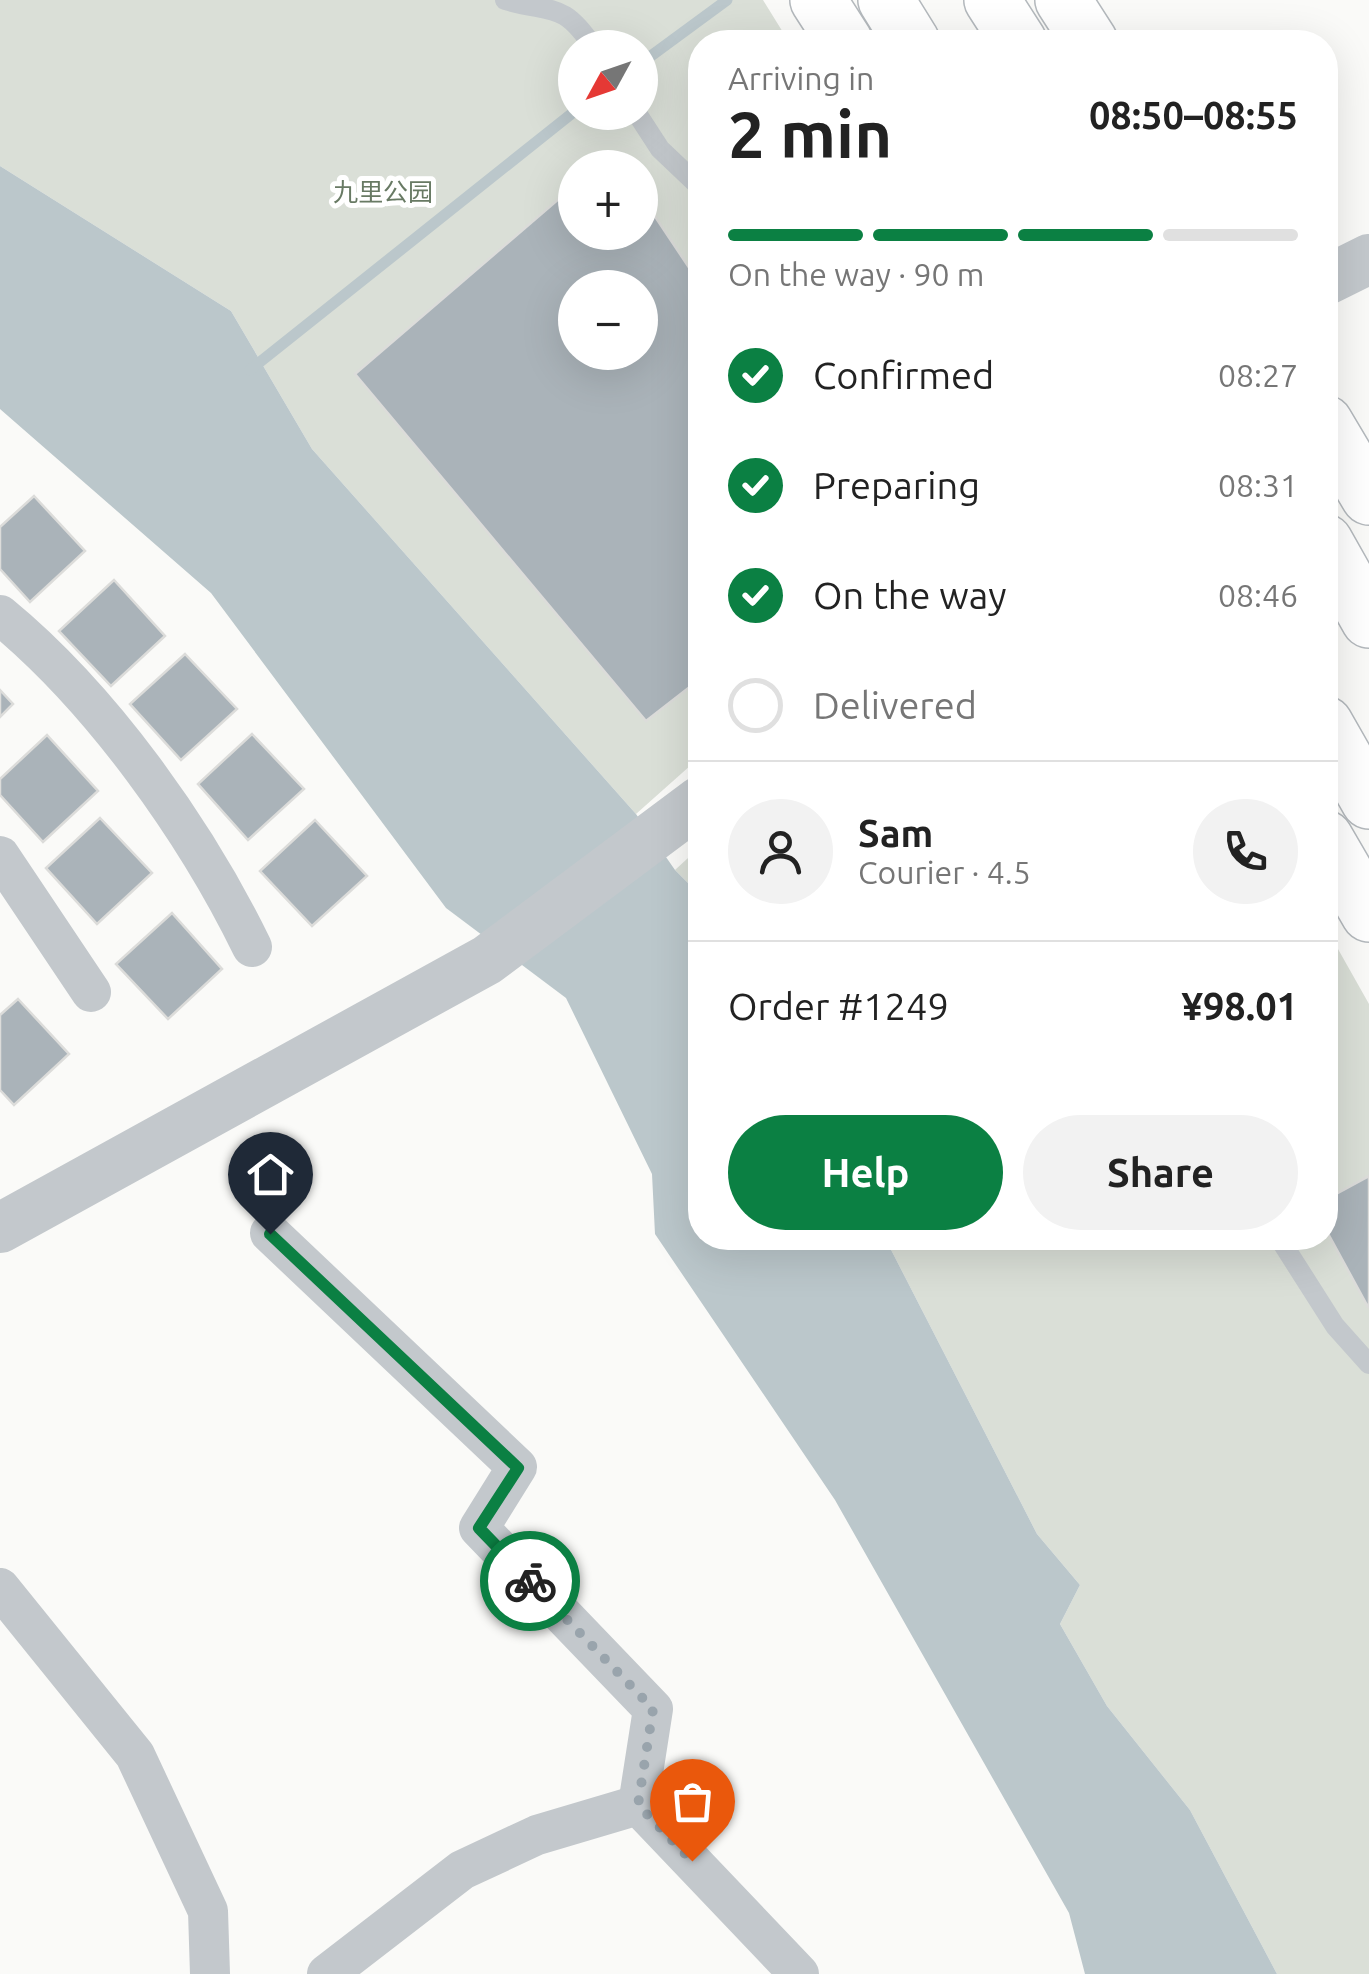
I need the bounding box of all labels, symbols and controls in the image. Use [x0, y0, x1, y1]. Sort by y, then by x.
north arrow [558, 30, 658, 130]
map controls [558, 30, 658, 370]
text: Arriving in [728, 60, 874, 96]
text: 08:50–08:55 [1089, 94, 1298, 136]
text: 2 min [728, 97, 892, 170]
button: + [558, 150, 658, 250]
park label: 九里公园 [333, 178, 433, 206]
text: On the way · 90 m [728, 256, 984, 292]
button: − [558, 270, 658, 370]
icon: check [728, 348, 783, 403]
text: Confirmed [813, 354, 994, 396]
text: 08:27 [1218, 357, 1298, 393]
icon: check [728, 458, 783, 513]
text: Preparing [813, 464, 980, 506]
text: 08:31 [1218, 467, 1298, 503]
icon: check [728, 568, 783, 623]
text: On the way [813, 574, 1006, 616]
text: 08:46 [1218, 577, 1298, 613]
text: Delivered [813, 684, 977, 726]
button: person [728, 799, 833, 904]
button: phone [1193, 799, 1298, 904]
text: Sam [858, 812, 933, 854]
text: Courier · 4.5 [858, 854, 1031, 890]
text: Order #1249 [728, 985, 949, 1027]
text: ¥98.01 [1181, 985, 1298, 1027]
button: Help [728, 1115, 1003, 1230]
button: Share [1023, 1115, 1298, 1230]
pin [228, 1132, 313, 1235]
icon: home [243, 1147, 298, 1202]
courier [480, 1531, 580, 1631]
icon: bike [503, 1554, 558, 1609]
pin [650, 1759, 735, 1862]
icon: bag [665, 1774, 720, 1829]

